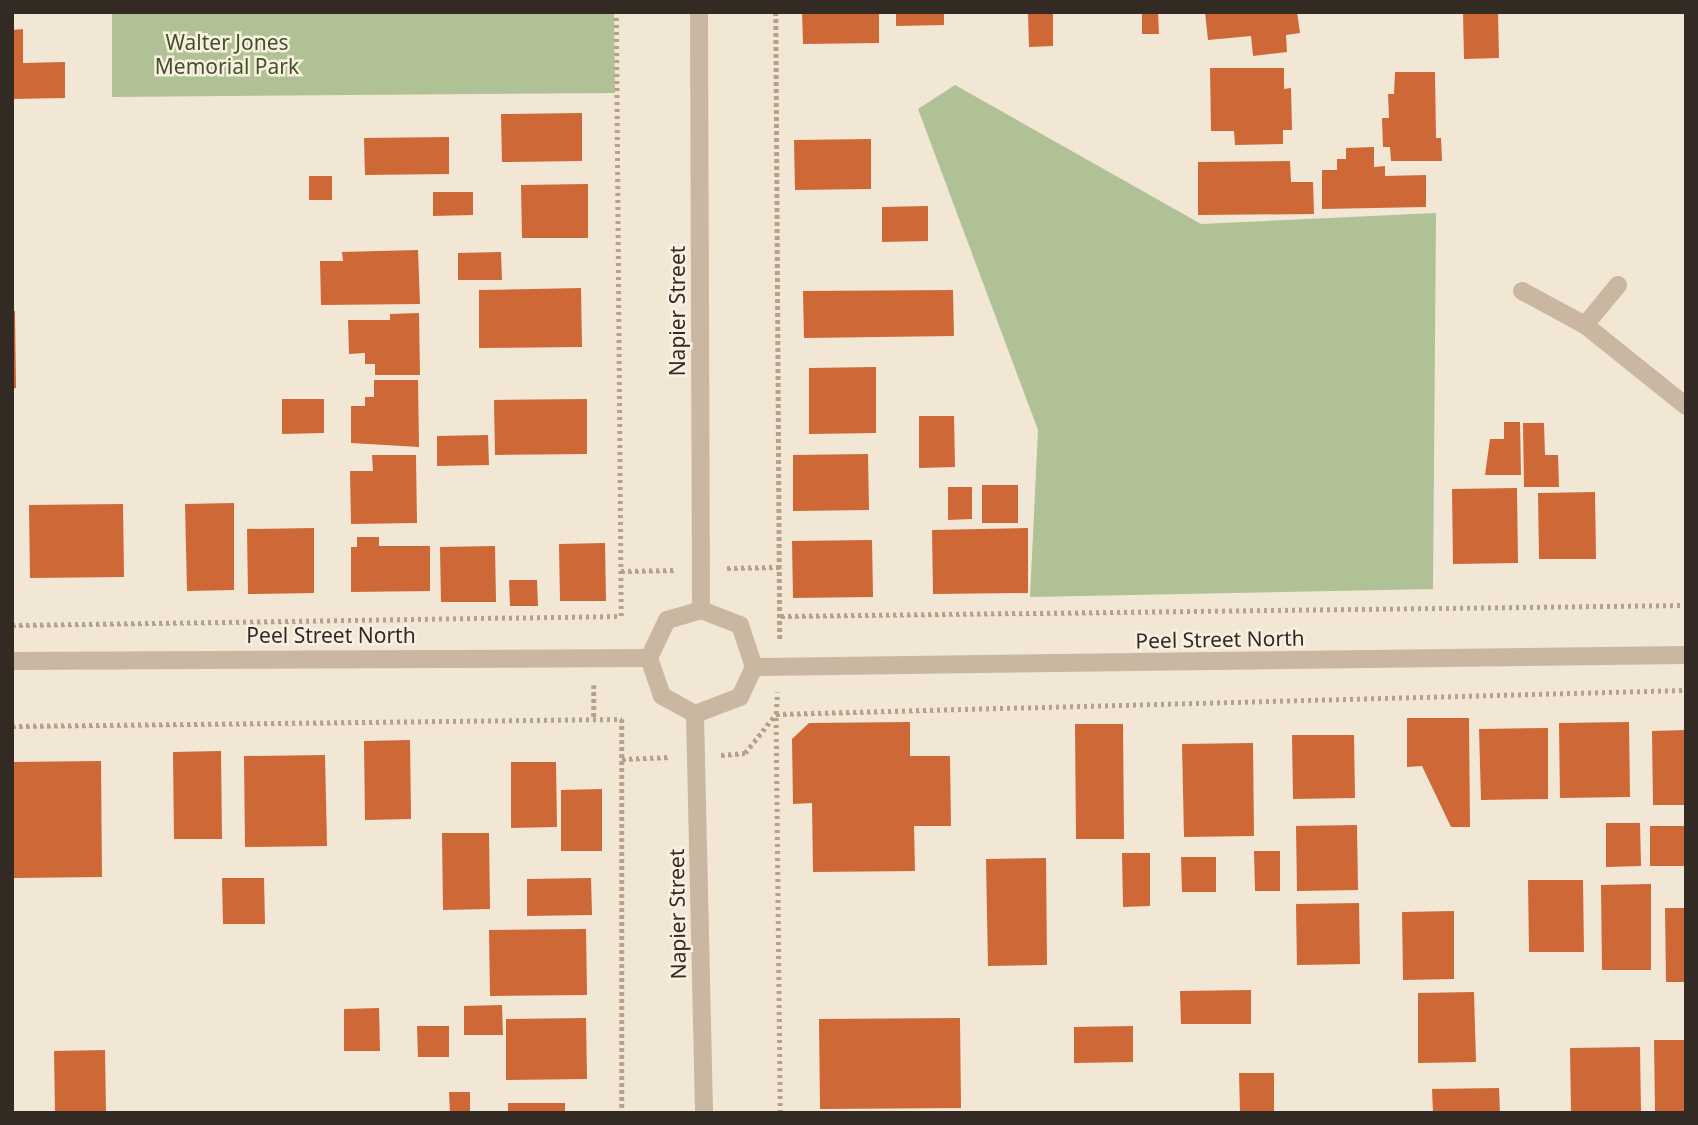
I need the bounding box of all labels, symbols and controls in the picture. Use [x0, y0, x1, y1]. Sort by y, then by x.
park label: Walter Jones Memorial Park [155, 29, 299, 79]
street label: Napier Street [664, 246, 690, 376]
street label: Peel Street North [246, 622, 416, 648]
street label: Peel Street North [1135, 625, 1305, 653]
street label: Napier Street [663, 848, 691, 980]

